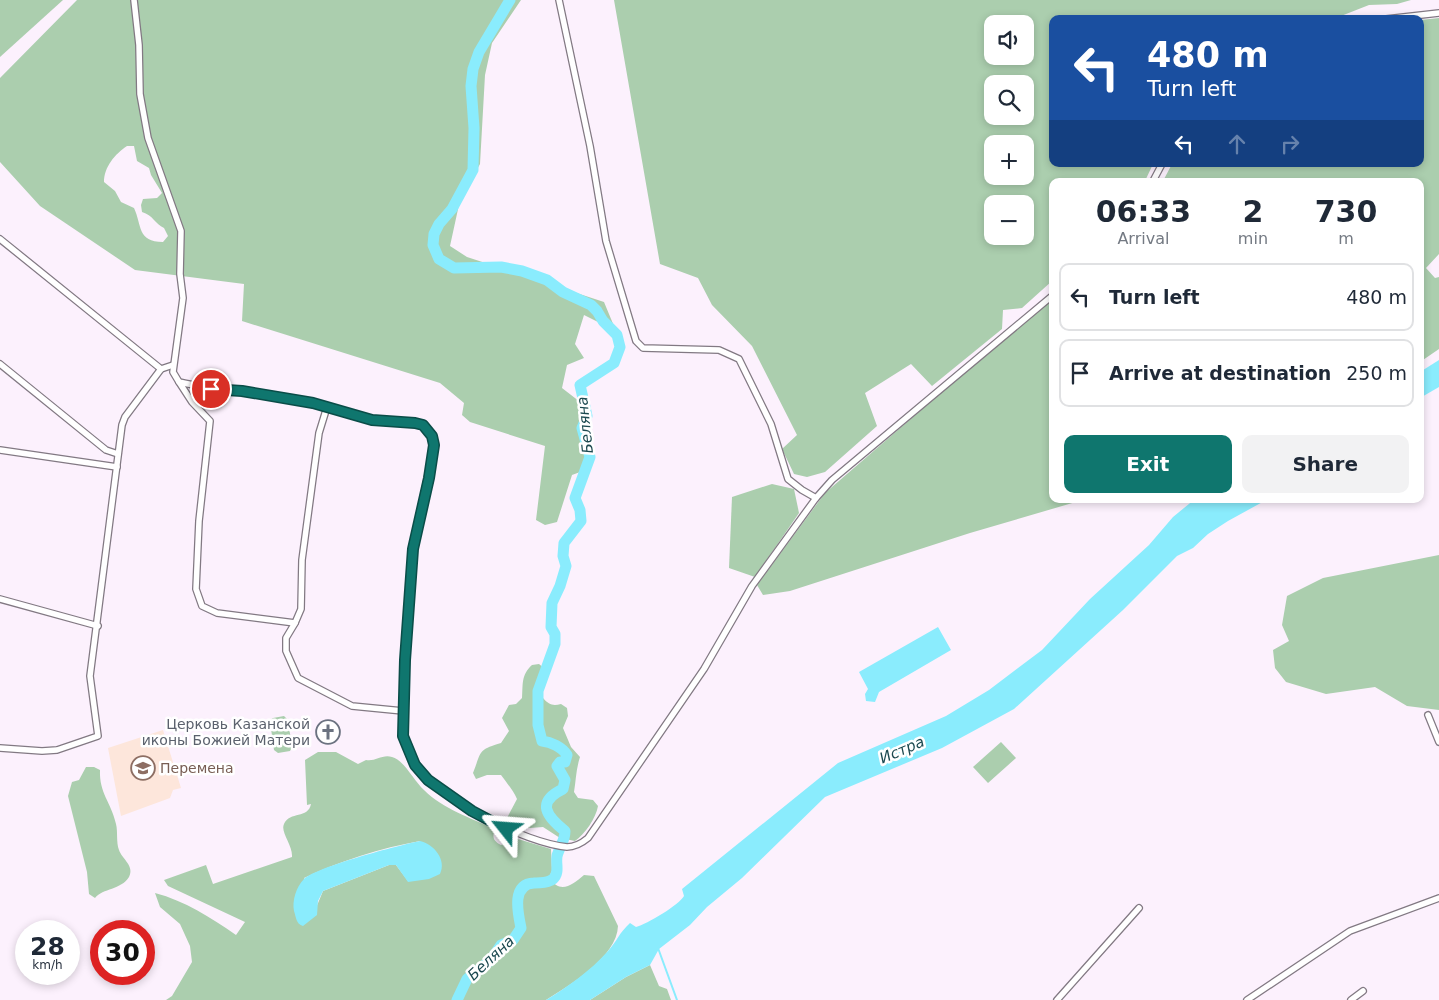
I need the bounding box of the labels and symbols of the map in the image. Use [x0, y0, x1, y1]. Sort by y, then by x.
pin [190, 368, 232, 410]
water label: Беляна [573, 396, 597, 454]
place label: Церковь Казанской иконы Божией Матери [142, 716, 310, 748]
church icon: Церковь Казанской иконы Божией Матери [315, 719, 341, 745]
water label: Истра [877, 733, 927, 767]
school or university icon: Перемена [130, 755, 156, 781]
place label: Перемена [160, 760, 234, 776]
position arrow [479, 802, 531, 854]
speed limit sign: 30 [90, 920, 155, 985]
water label: Беляна [464, 932, 518, 984]

